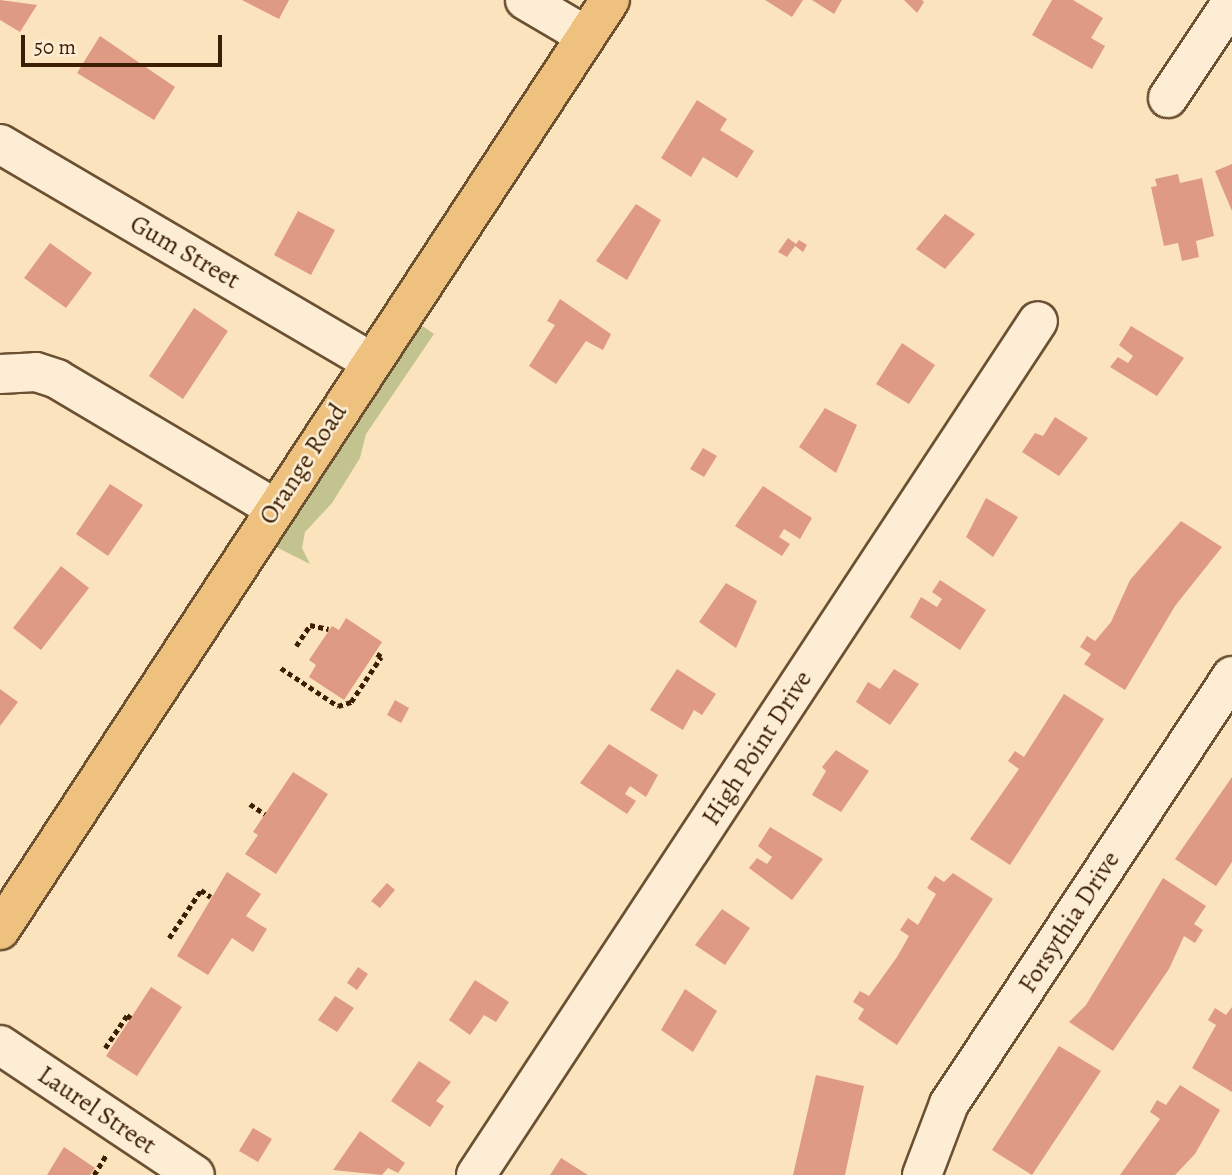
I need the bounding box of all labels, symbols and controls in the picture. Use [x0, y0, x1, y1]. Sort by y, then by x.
scale bar [24, 21, 226, 65]
text: 50 m [34, 33, 76, 61]
street label: Gum Street [125, 208, 245, 296]
street label: Orange Road [252, 398, 354, 530]
street label: High Point Drive [695, 665, 819, 831]
street label: Forsythia Drive [1012, 845, 1126, 999]
street label: Laurel Street [32, 1059, 162, 1161]

